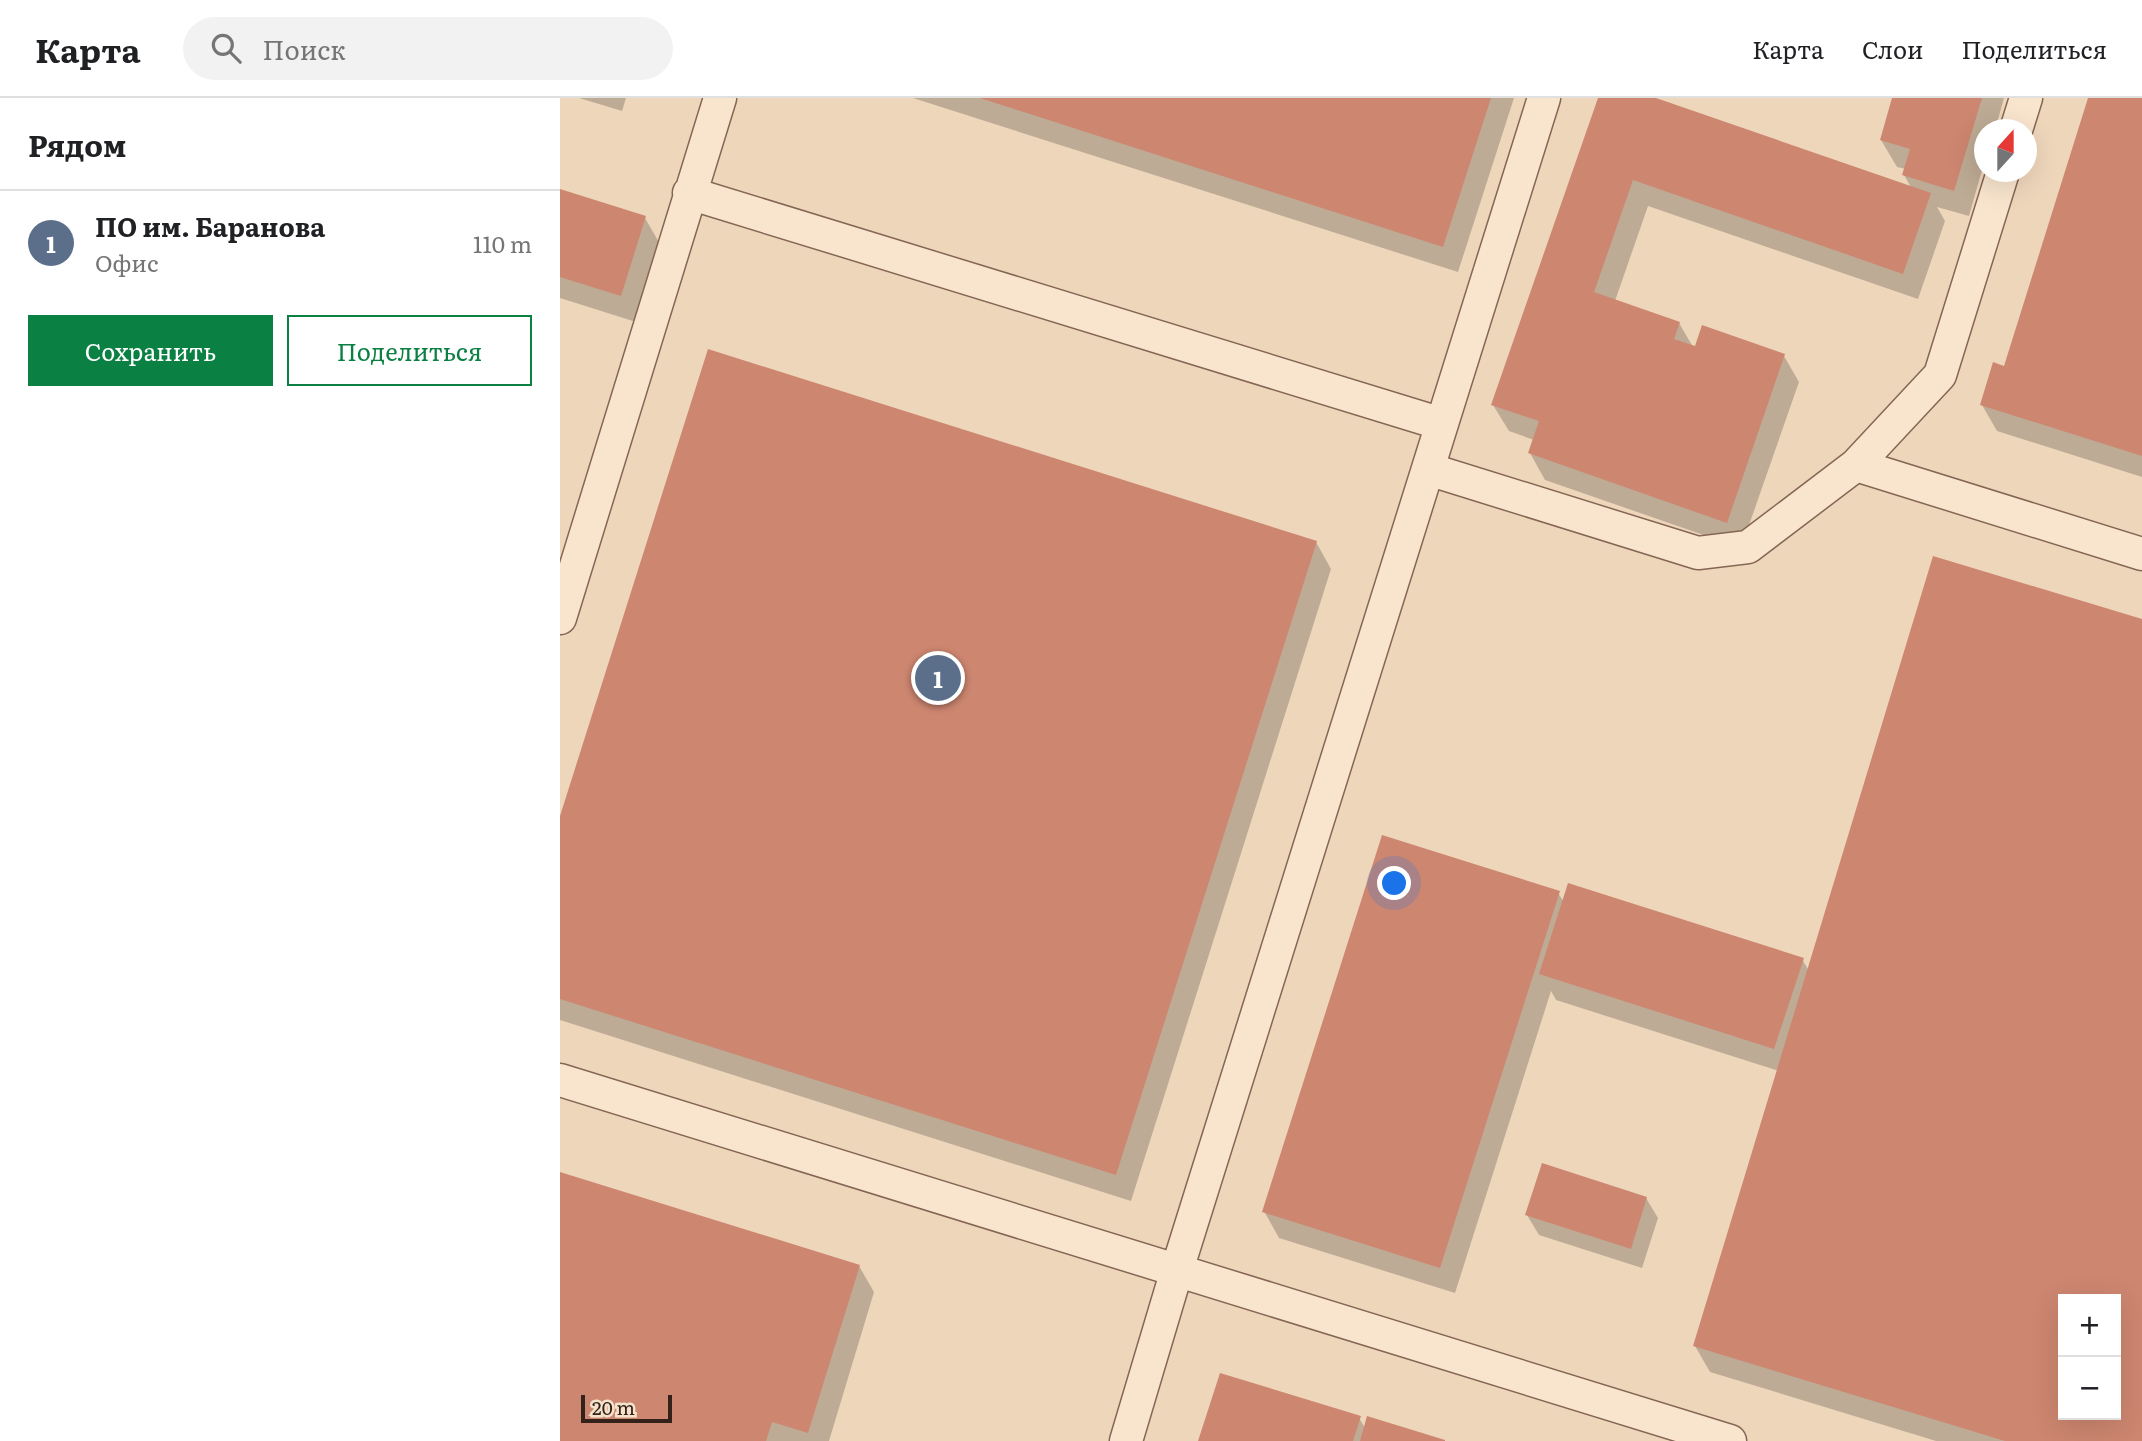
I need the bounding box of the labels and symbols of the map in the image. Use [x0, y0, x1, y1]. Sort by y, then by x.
north arrow [1974, 119, 2037, 182]
pin: 1 [915, 652, 961, 704]
your location [1377, 866, 1411, 900]
scale bar [581, 1392, 672, 1424]

